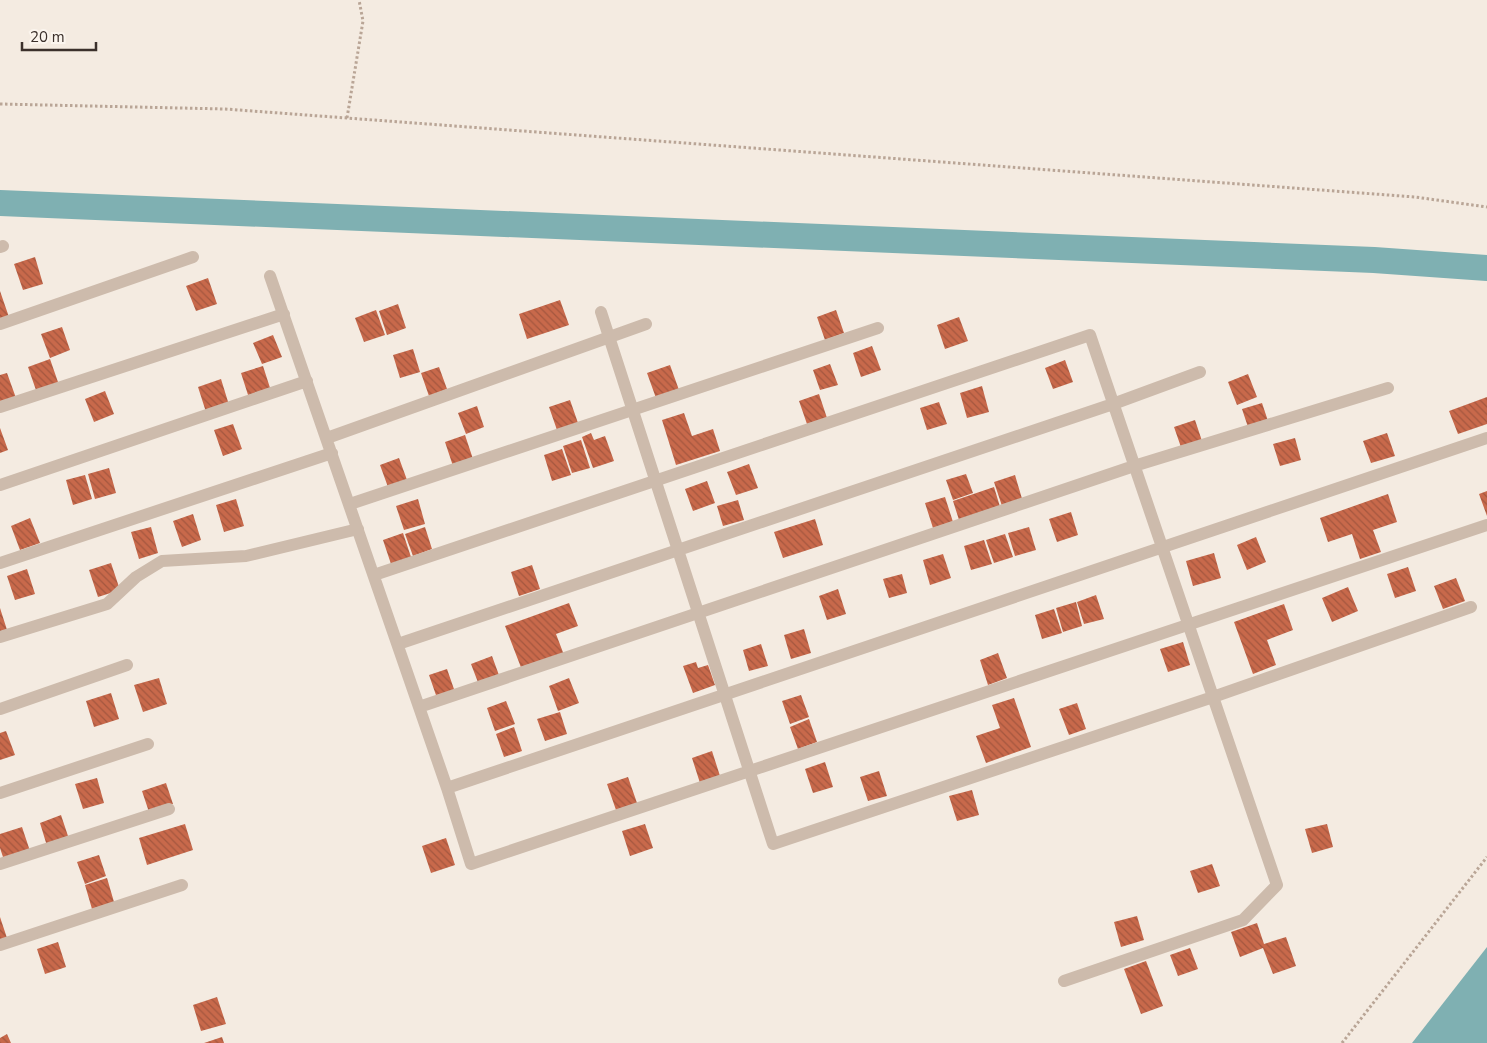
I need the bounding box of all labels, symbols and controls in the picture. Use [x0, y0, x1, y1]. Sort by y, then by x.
scale bar [22, 20, 96, 52]
text: 20 m [30, 27, 65, 47]

